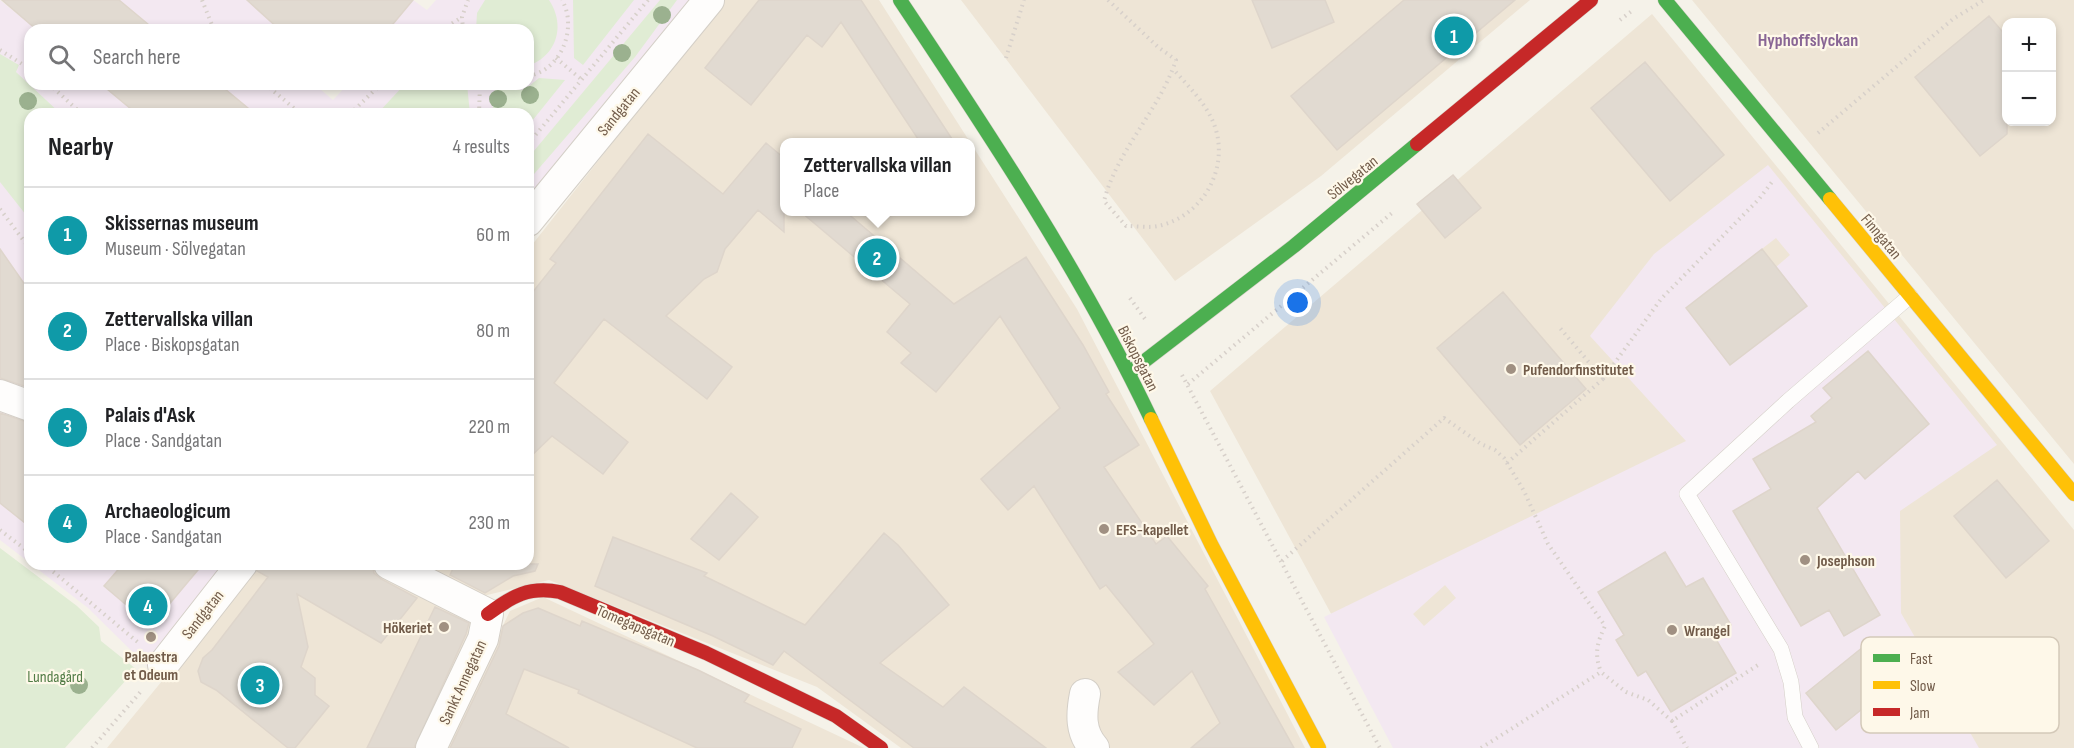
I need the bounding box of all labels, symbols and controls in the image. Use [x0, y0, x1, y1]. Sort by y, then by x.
pin: 1 [1434, 14, 1474, 58]
map controls [2002, 18, 2056, 126]
button: + [2002, 18, 2056, 72]
search box [24, 24, 534, 90]
district label: Hyphoffslyckan [1758, 30, 1858, 51]
icon: search [45, 41, 78, 74]
text: Search here [93, 44, 180, 71]
button: − [2002, 72, 2056, 126]
street label: Sandgatan [594, 84, 644, 140]
text: Nearby [48, 132, 114, 163]
text: 4 results [453, 135, 510, 159]
popup [780, 138, 975, 216]
text: Zettervallska villan [804, 152, 951, 179]
street label: Sölvegatan [1324, 152, 1382, 204]
text: Place [804, 179, 839, 203]
text: Skissernas museum [105, 210, 258, 237]
street label: Finngatan [1856, 211, 1905, 263]
text: 1 [64, 223, 71, 247]
text: 60 m [476, 223, 510, 247]
pin: 2 [858, 236, 896, 280]
text: Museum · Sölvegatan [105, 237, 246, 261]
your location [1283, 288, 1312, 317]
text: Zettervallska villan [105, 306, 253, 333]
text: 2 [63, 319, 72, 343]
text: 80 m [476, 319, 510, 343]
street label: Biskopsgatan [1113, 323, 1162, 395]
text: Place · Biskopsgatan [105, 333, 240, 357]
place label: Pufendorfinstitutet [1523, 361, 1634, 380]
marker: Pufendorfinstitutet [1504, 362, 1518, 376]
text: Palais d'Ask [105, 402, 195, 429]
text: 3 [63, 415, 72, 439]
text: 220 m [469, 415, 510, 439]
text: Place · Sandgatan [105, 429, 222, 453]
text: Archaeologicum [105, 498, 231, 525]
text: 4 [63, 511, 72, 535]
text: 230 m [468, 511, 510, 535]
place label: EFS-kapellet [1116, 521, 1189, 540]
marker: EFS-kapellet [1097, 522, 1111, 536]
text: Place · Sandgatan [105, 525, 222, 549]
place label: Josephson [1816, 552, 1875, 571]
marker: Josephson [1798, 553, 1812, 567]
pin: 4 [128, 584, 168, 628]
street label: Sandgatan [178, 587, 228, 643]
street label: Tomegapsgatan [593, 601, 678, 651]
place label: Hökeriet [383, 619, 432, 638]
marker: Hökeriet [437, 620, 451, 634]
place label: Wrangel [1684, 622, 1730, 641]
marker: Wrangel [1665, 623, 1679, 637]
marker: Palaestra et Odeum [144, 630, 158, 644]
street label: Sankt Annegatan [436, 637, 491, 728]
legend [1861, 637, 2059, 733]
place label: Palaestra et Odeum [124, 648, 178, 685]
text: Fast [1910, 650, 1933, 669]
pin: 3 [240, 662, 280, 708]
park label: Lundagård [27, 668, 83, 687]
text: Slow [1910, 677, 1935, 696]
text: Jam [1909, 704, 1930, 723]

